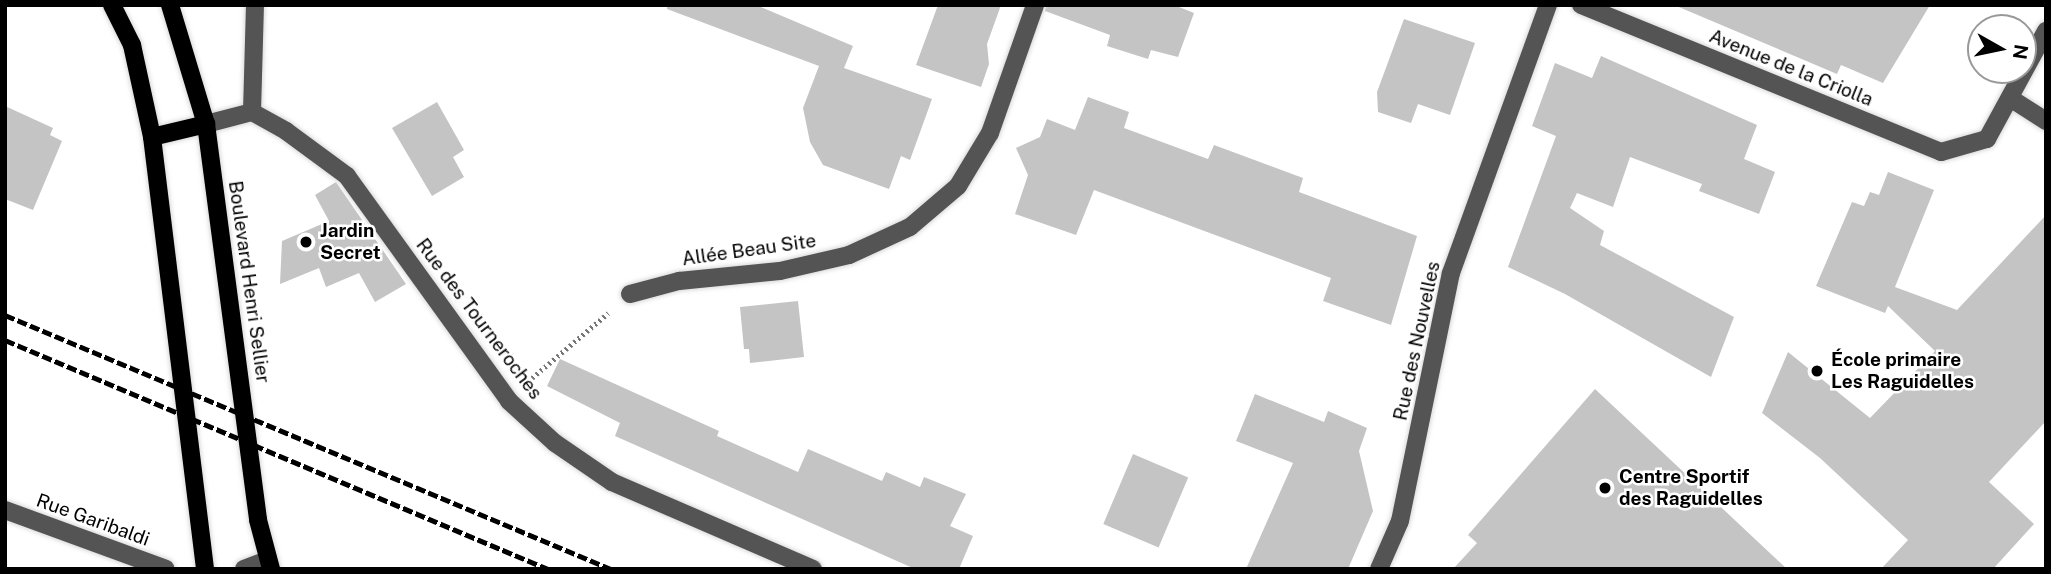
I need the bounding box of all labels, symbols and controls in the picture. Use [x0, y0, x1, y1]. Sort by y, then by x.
north arrow [1967, 14, 2037, 84]
street label: Avenue de la Criolla [1706, 25, 1876, 111]
text: N [2009, 43, 2033, 61]
street label: Boulevard Henri Sellier [224, 179, 274, 385]
place label: Jardin Secret [320, 220, 381, 264]
street label: Allée Beau Site [680, 229, 818, 271]
marker: Jardin Secret [298, 234, 314, 250]
street label: Rue des Tourneroches [411, 234, 547, 404]
street label: Rue des Nouvelles [1389, 259, 1445, 423]
place label: École primaire Les Raguidelles [1831, 349, 1974, 393]
marker: École primaire Les Raguidelles [1809, 363, 1825, 379]
place label: Centre Sportif des Raguidelles [1619, 466, 1763, 510]
marker: Centre Sportif des Raguidelles [1597, 480, 1613, 496]
street label: Rue Garibaldi [33, 489, 153, 551]

